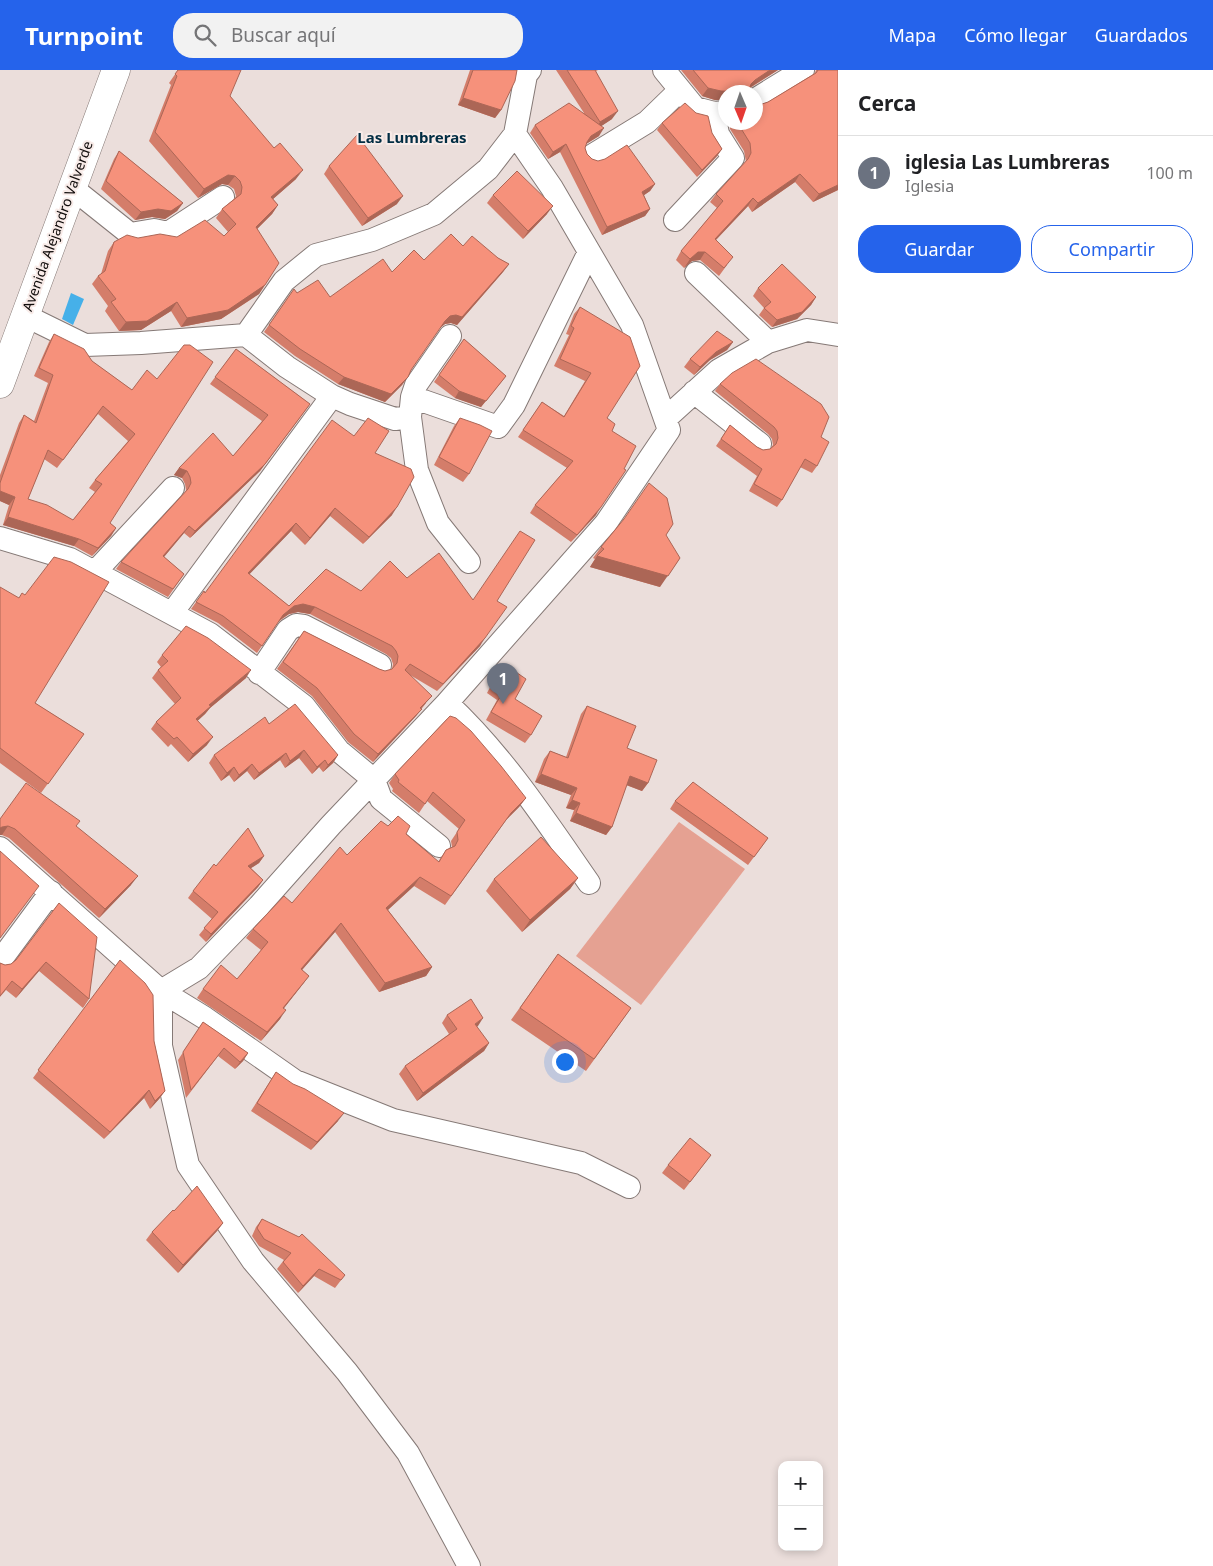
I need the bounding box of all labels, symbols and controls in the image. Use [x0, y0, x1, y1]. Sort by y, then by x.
search box [173, 13, 523, 58]
text: Turnpoint [25, 19, 143, 52]
icon: search [191, 21, 219, 49]
text: Buscar aquí [231, 22, 336, 48]
text: Mapa [889, 23, 936, 47]
text: Cómo llegar [964, 23, 1067, 47]
text: Guardados [1095, 23, 1188, 47]
north arrow [718, 85, 763, 130]
text: Cerca [858, 89, 916, 117]
district label: Las Lumbreras [357, 127, 467, 147]
street label: Avenida Alejandro Valverde [17, 138, 97, 314]
text: iglesia Las Lumbreras [905, 149, 1110, 175]
text: 1 [869, 162, 879, 184]
text: 100 m [1146, 162, 1193, 184]
text: Iglesia [905, 175, 954, 197]
button: Guardar [858, 225, 1021, 273]
button: Compartir [1031, 225, 1193, 273]
pin: 1 [487, 663, 519, 704]
your location [552, 1049, 578, 1075]
map controls [778, 1461, 823, 1551]
button: + [778, 1461, 823, 1506]
button: − [778, 1506, 823, 1551]

